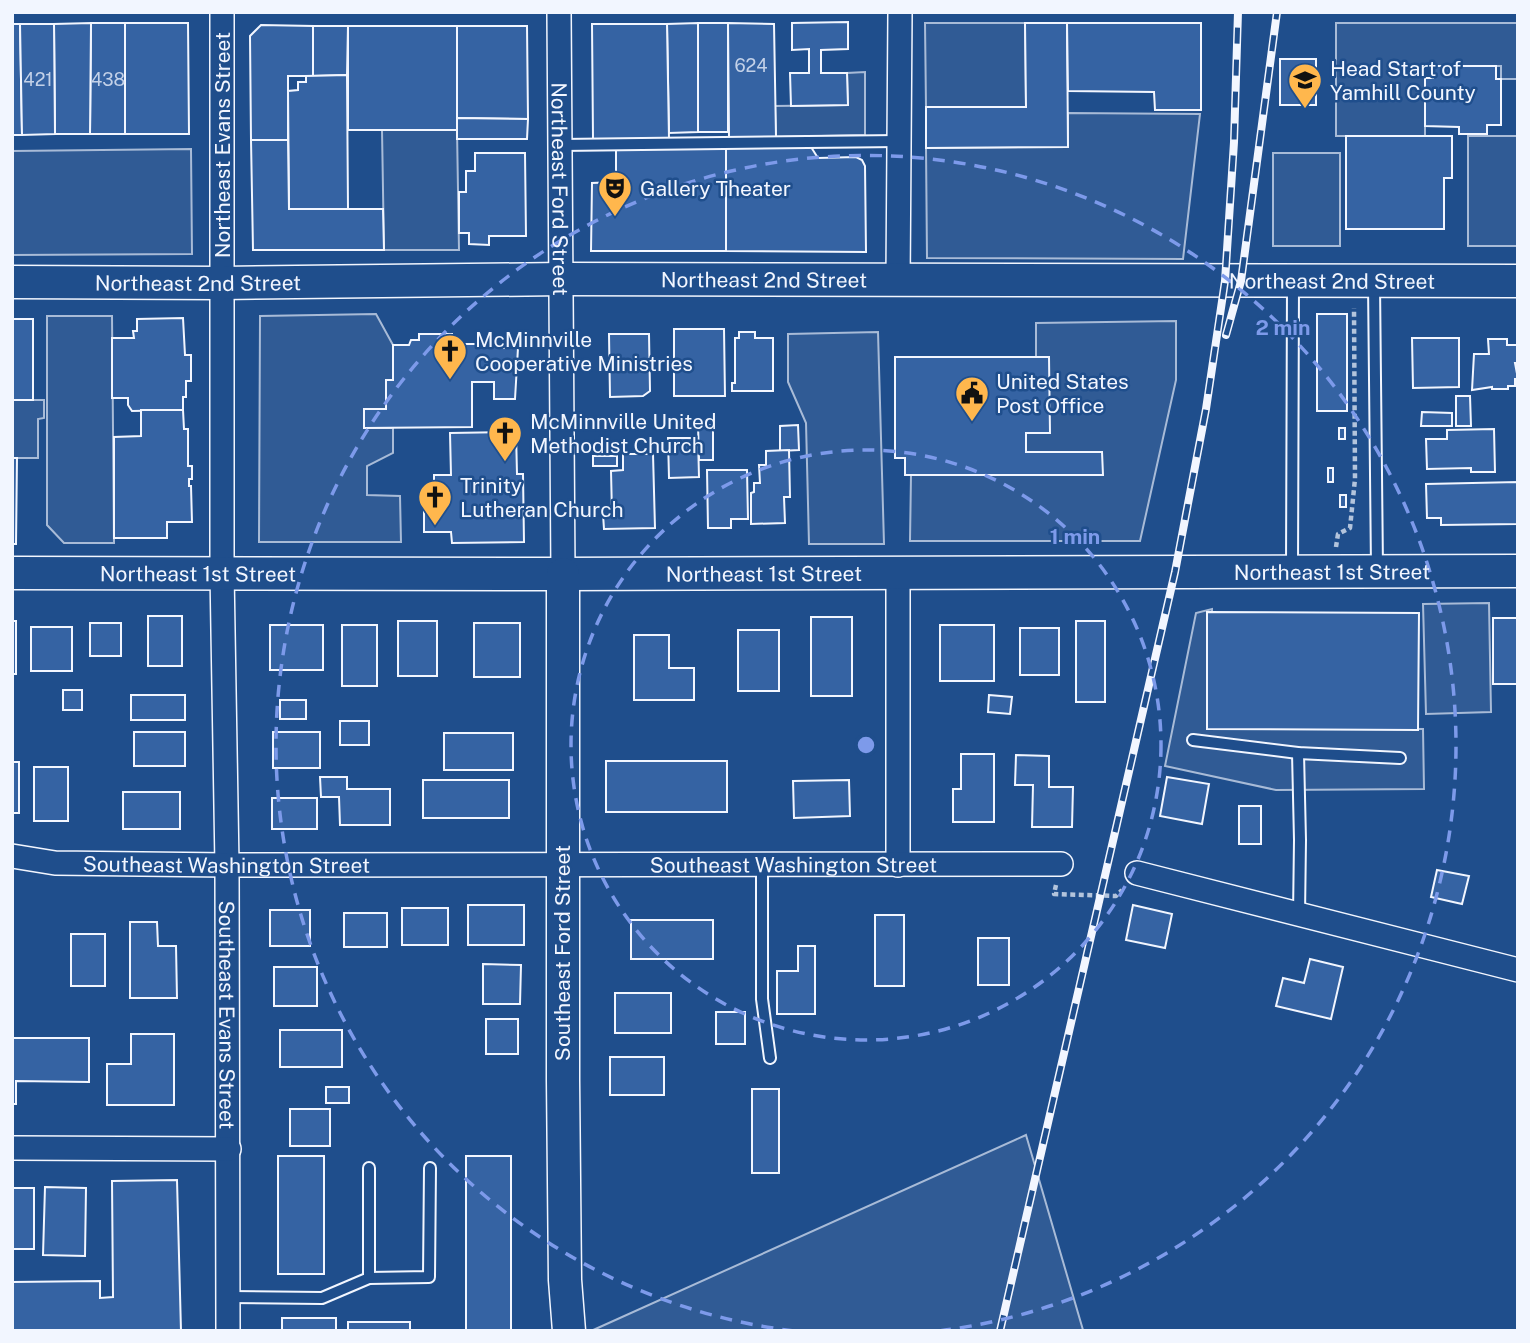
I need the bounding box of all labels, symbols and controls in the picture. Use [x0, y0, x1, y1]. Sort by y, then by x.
street label: Northeast Evans Street [210, 32, 235, 258]
house number: 624 [734, 55, 768, 76]
place label: Head Start of Yamhill County [1330, 56, 1476, 105]
school or university icon: Head Start of Yamhill County [1286, 61, 1324, 110]
house number: 421 [23, 69, 53, 90]
house number: 438 [91, 69, 125, 90]
street label: Northeast Ford Street [547, 82, 574, 296]
theatre icon: Gallery Theater [596, 169, 634, 218]
place label: Gallery Theater [640, 176, 791, 201]
street label: Northeast 2nd Street [661, 267, 867, 292]
street label: Northeast 2nd Street [1229, 268, 1435, 293]
street label: Northeast 2nd Street [95, 270, 301, 296]
text: 2 min [1255, 315, 1311, 340]
place label: McMinnville Cooperative Ministries [475, 327, 693, 376]
church icon: McMinnville Cooperative Ministries [431, 332, 469, 381]
place label: United States Post Office [996, 369, 1129, 418]
public building icon: United States Post Office [953, 374, 991, 423]
place label: McMinnville United Methodist Church [530, 409, 717, 458]
church icon: McMinnville United Methodist Church [486, 414, 524, 463]
place label: Trinity Lutheran Church [460, 473, 624, 522]
church icon: Trinity Lutheran Church [416, 478, 454, 527]
text: 1 min [1050, 524, 1100, 549]
street label: Northeast 1st Street [1234, 559, 1430, 584]
street label: Northeast 1st Street [100, 561, 296, 586]
street label: Northeast 1st Street [666, 561, 862, 586]
centre of rings [854, 733, 878, 757]
street label: Southeast Ford Street [550, 845, 575, 1061]
street label: Southeast Washington Street [83, 851, 370, 878]
street label: Southeast Washington Street [650, 852, 937, 877]
street label: Southeast Evans Street [215, 900, 240, 1130]

